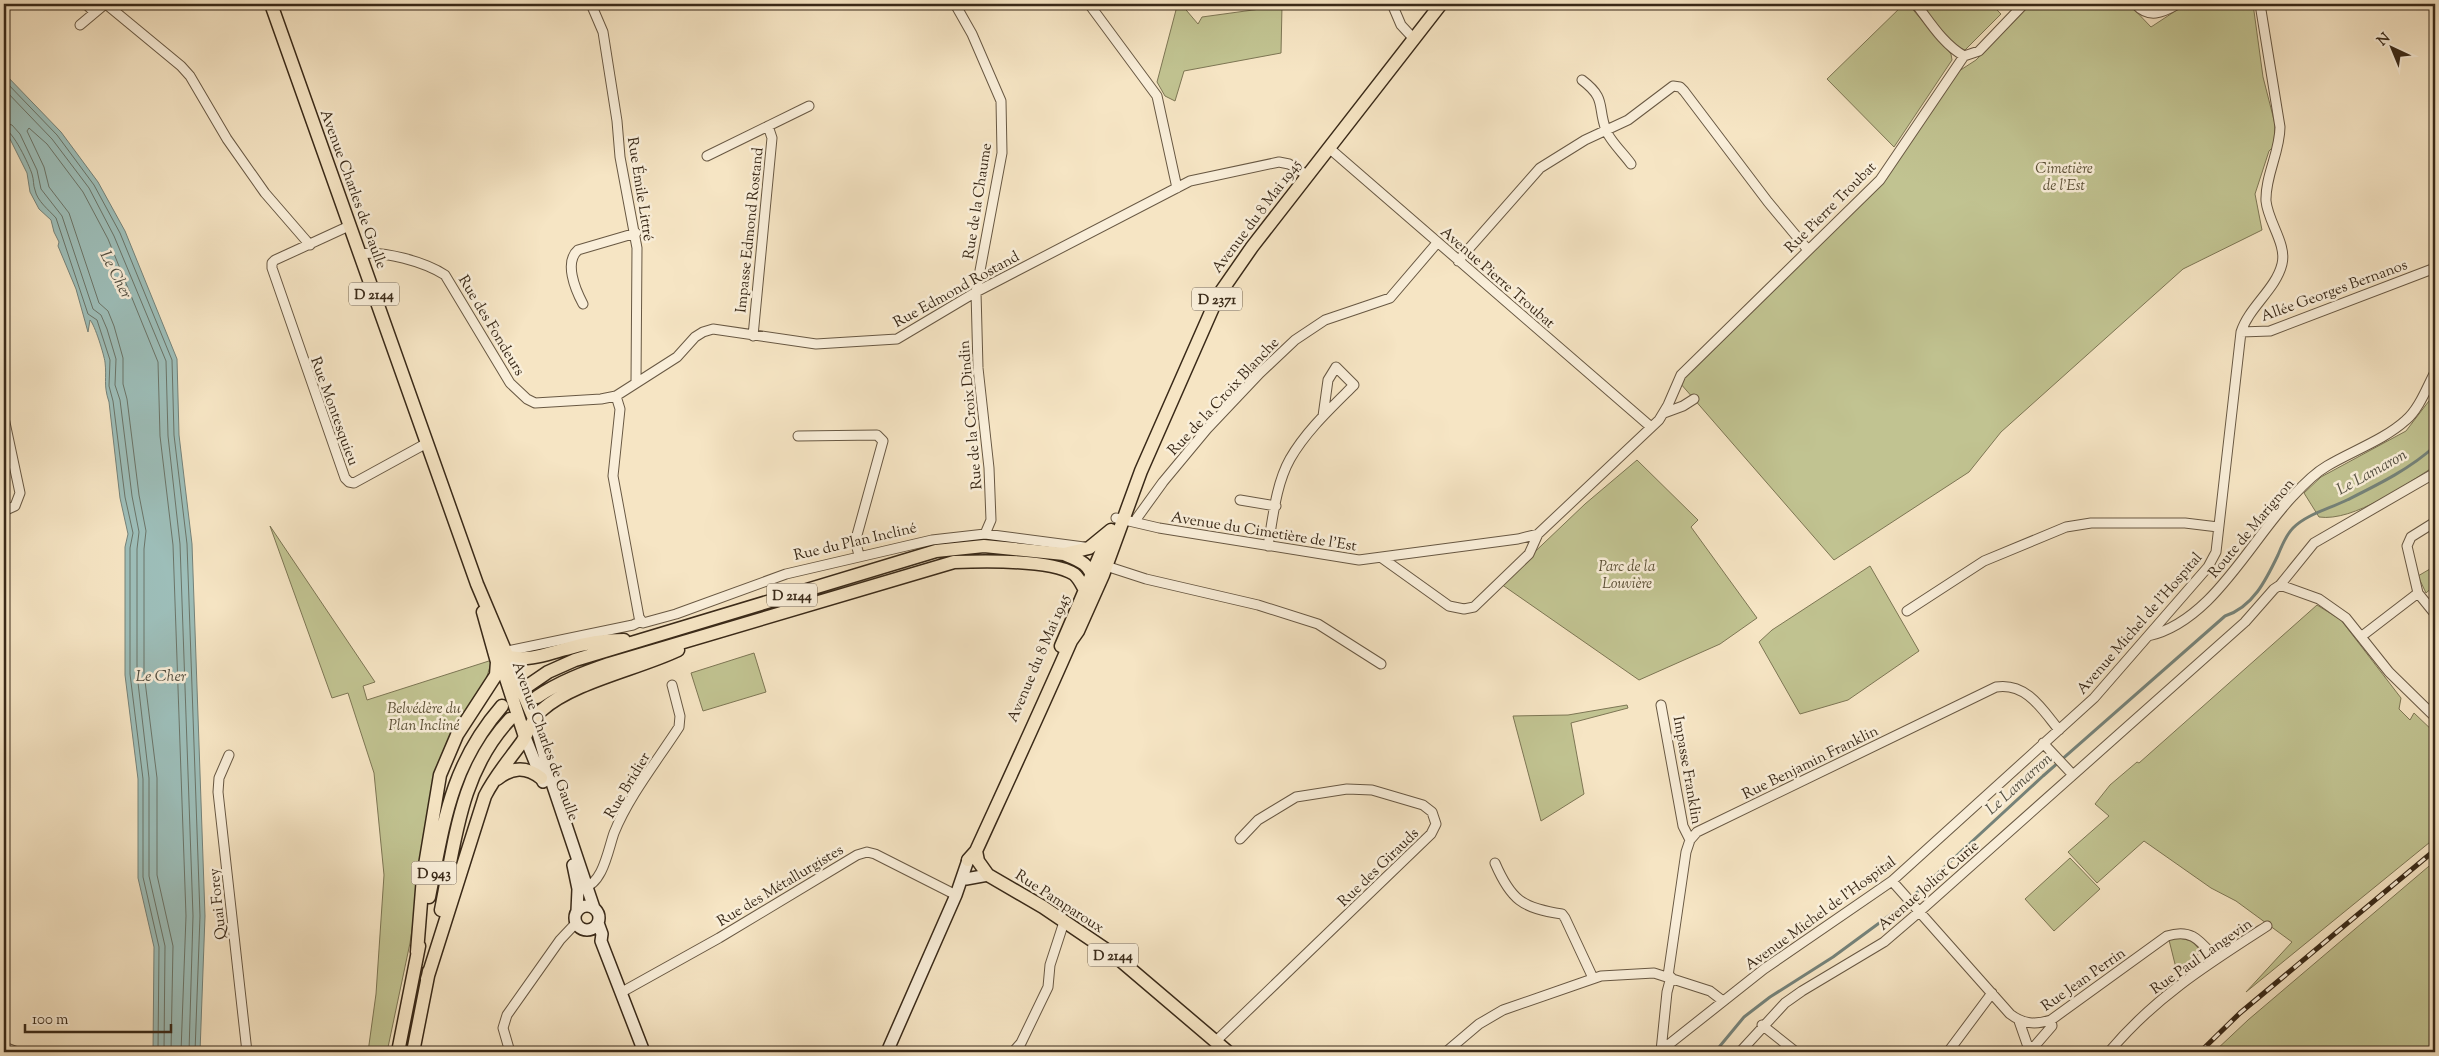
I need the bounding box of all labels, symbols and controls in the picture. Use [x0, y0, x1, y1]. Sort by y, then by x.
north arrow [2366, 22, 2416, 72]
text: N [2373, 29, 2395, 51]
street label: Avenue Charles de Gaulle [314, 107, 391, 272]
street label: Rue Émile Littré [621, 135, 659, 243]
street label: Rue de la Chaume [959, 142, 998, 261]
street label: Impasse Edmond Rostand [731, 146, 770, 314]
street label: Avenue du 8 Mai 1945 [1208, 156, 1307, 278]
street label: Rue Pierre Troubat [1781, 158, 1882, 259]
park label: Cimetière de l’Est [2035, 159, 2093, 197]
street label: Avenue Pierre Troubat [1435, 222, 1559, 334]
water label: Le Cher [93, 247, 137, 303]
street label: Rue Edmond Rostand [890, 247, 1024, 334]
street label: Allée Georges Bernanos [2258, 255, 2411, 328]
street label: Rue des Fondeurs [452, 271, 529, 380]
road number: D 2144 [349, 282, 399, 306]
road number: D 2371 [1192, 288, 1242, 310]
street label: Rue de la Croix Blanche [1164, 333, 1285, 461]
street label: Rue de la Croix Dindin [954, 339, 988, 490]
street label: Rue Montesquieu [304, 354, 363, 469]
water label: Le Lamaron [2333, 444, 2412, 502]
street label: Route de Marignon [2204, 474, 2300, 583]
street label: Avenue du Cimetière de l'Est [1170, 507, 1358, 558]
street label: Rue du Plan Incliné [792, 518, 919, 567]
street label: Avenue Michel de l'Hospital [2072, 548, 2208, 700]
park label: Parc de la Louvière [1598, 557, 1656, 595]
road number: D 2144 [767, 584, 817, 606]
street label: Avenue du 8 Mai 1945 [1003, 591, 1076, 726]
street label: Avenue Charles de Gaulle [506, 659, 583, 824]
water label: Le Cher [136, 666, 187, 689]
park label: Belvédère du Plan Incliné [387, 699, 461, 737]
street label: Impasse Franklin [1667, 715, 1706, 826]
street label: Rue Benjamin Franklin [1739, 721, 1882, 805]
street label: Rue Bridier [600, 748, 656, 823]
water label: Le Lamarron [1981, 748, 2059, 821]
street label: Rue des Girauds [1334, 824, 1424, 912]
street label: Avenue Joliot Curie [1874, 836, 1984, 936]
street label: Rue des Métallurgistes [714, 840, 848, 932]
street label: Avenue Michel de l'Hospital [1741, 852, 1901, 976]
road number: D 943 [412, 861, 456, 884]
street label: Rue Pamparoux [1011, 866, 1108, 939]
street label: Quai Forey [204, 867, 233, 941]
street label: Rue Paul Langevin [2147, 914, 2257, 1000]
street label: Rue Jean Perrin [2037, 943, 2130, 1017]
road number: D 2144 [1088, 944, 1138, 966]
scale bar [25, 1001, 171, 1033]
text: 100 m [32, 1010, 69, 1031]

